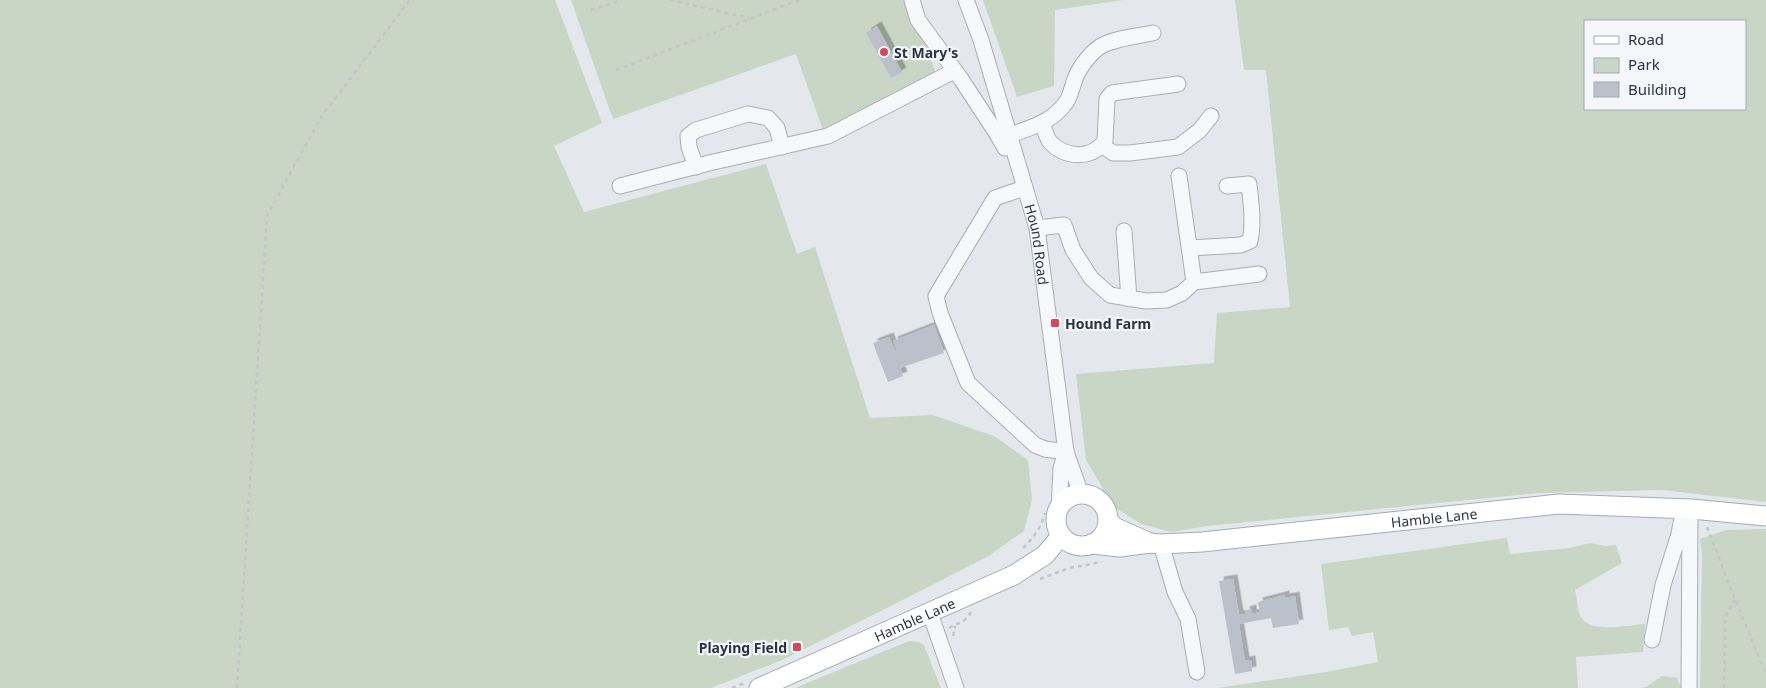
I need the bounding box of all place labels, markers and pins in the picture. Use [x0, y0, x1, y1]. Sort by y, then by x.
place label: St Mary's [894, 43, 958, 62]
marker: St Mary's [878, 46, 890, 58]
place label: Hound Farm [1065, 314, 1151, 333]
marker: Hound Farm [1049, 317, 1061, 329]
place label: Playing Field [699, 638, 787, 657]
marker: Playing Field [791, 641, 803, 653]

